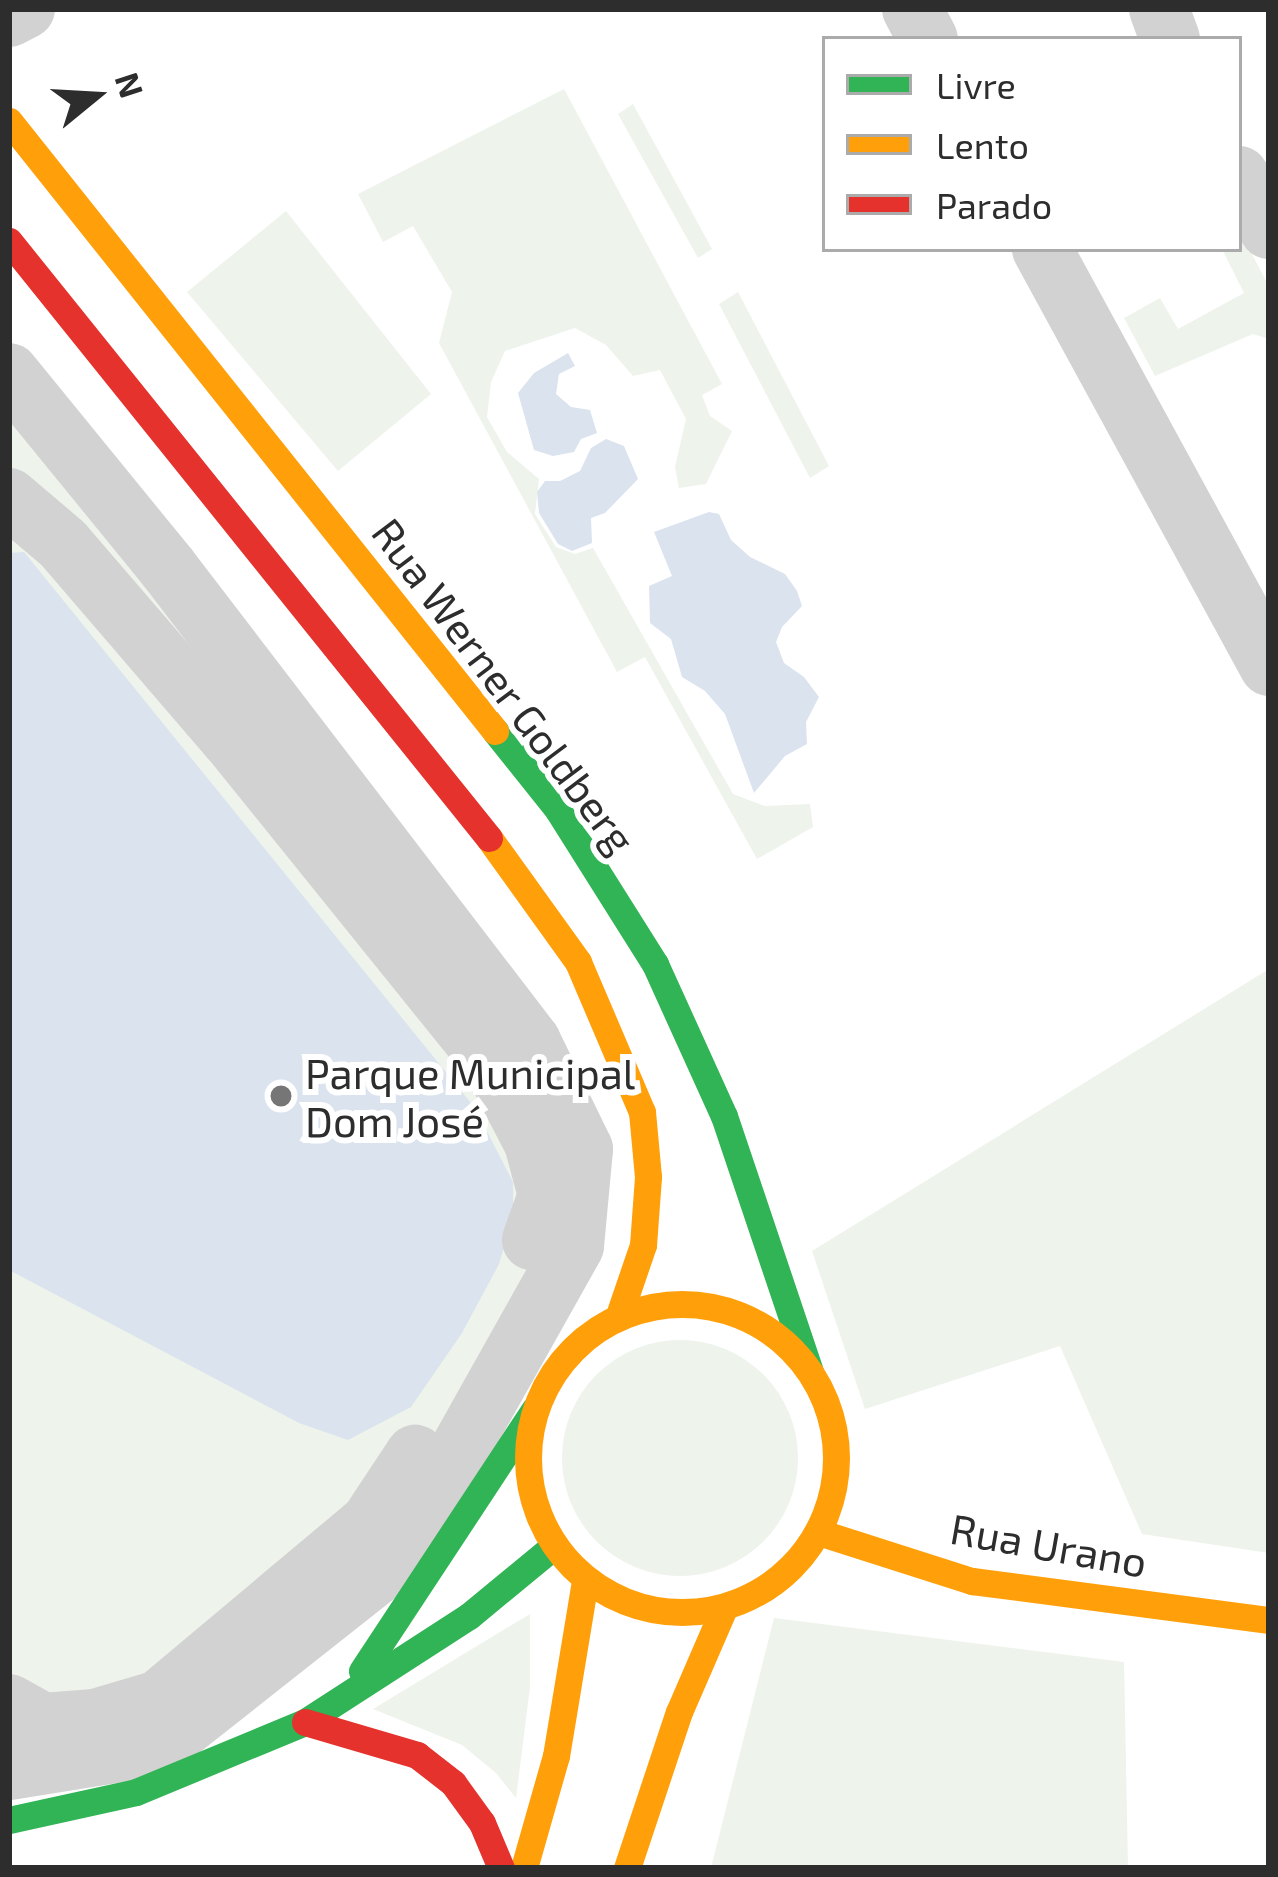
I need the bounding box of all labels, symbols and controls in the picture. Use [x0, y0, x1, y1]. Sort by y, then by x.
north arrow [36, 36, 156, 156]
legend [822, 36, 1242, 252]
text: Livre [936, 63, 1016, 106]
text: N [108, 67, 153, 102]
text: Lento [936, 123, 1029, 166]
text: Parado [936, 183, 1052, 226]
street label: Rua Werner Goldberg [362, 507, 648, 863]
place label: Parque Municipal Dom José [305, 1047, 635, 1146]
marker: Parque Municipal Dom José [268, 1083, 294, 1109]
street label: Rua Urano [947, 1502, 1151, 1586]

